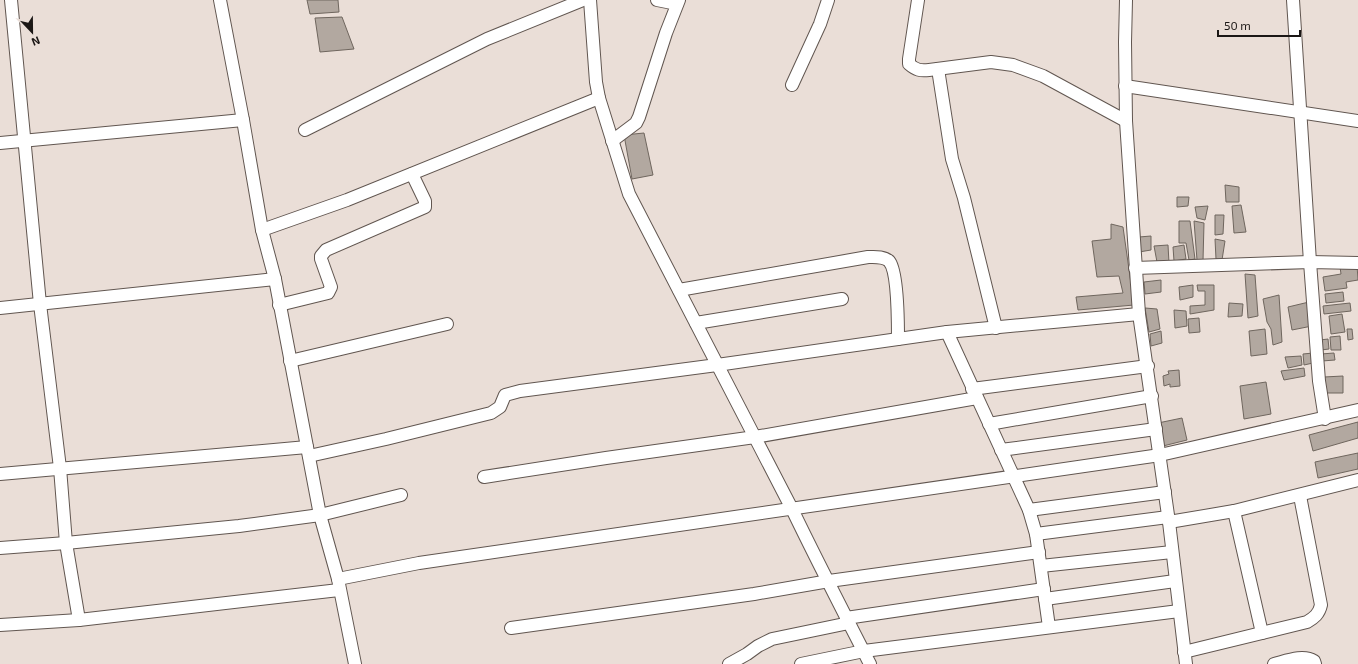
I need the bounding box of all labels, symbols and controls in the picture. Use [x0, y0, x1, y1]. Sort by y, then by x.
north arrow [12, 12, 52, 52]
scale bar [1218, 12, 1300, 38]
text: 50 m [1224, 18, 1251, 32]
text: N [30, 34, 42, 49]

